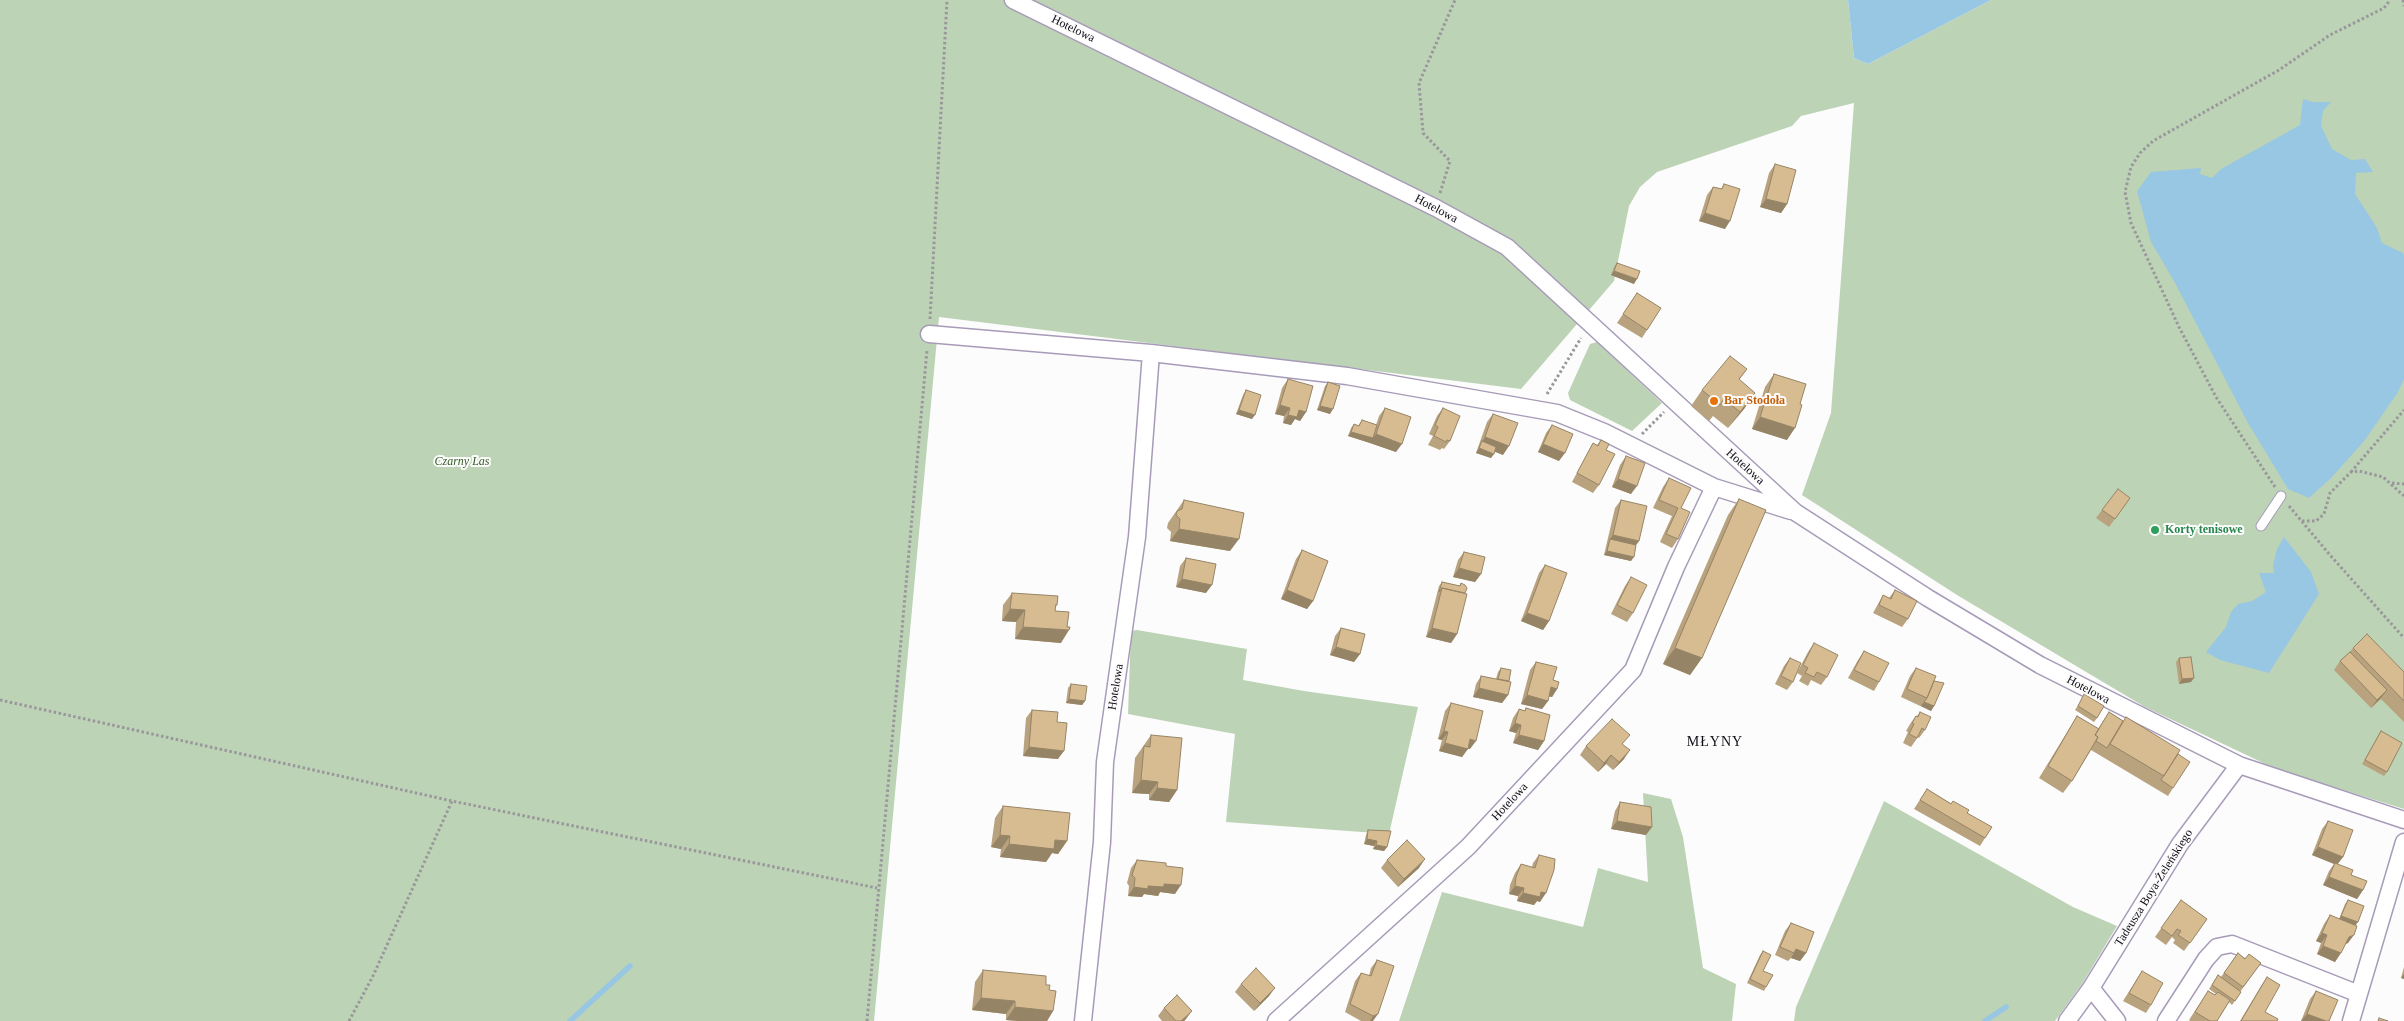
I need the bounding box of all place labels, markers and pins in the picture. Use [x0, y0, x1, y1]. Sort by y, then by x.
place label: Bar Stodoła [1724, 394, 1785, 408]
marker: Bar Stodoła [1708, 395, 1720, 407]
place label: Korty tenisowe [2165, 523, 2243, 537]
marker: Korty tenisowe [2149, 524, 2161, 536]

